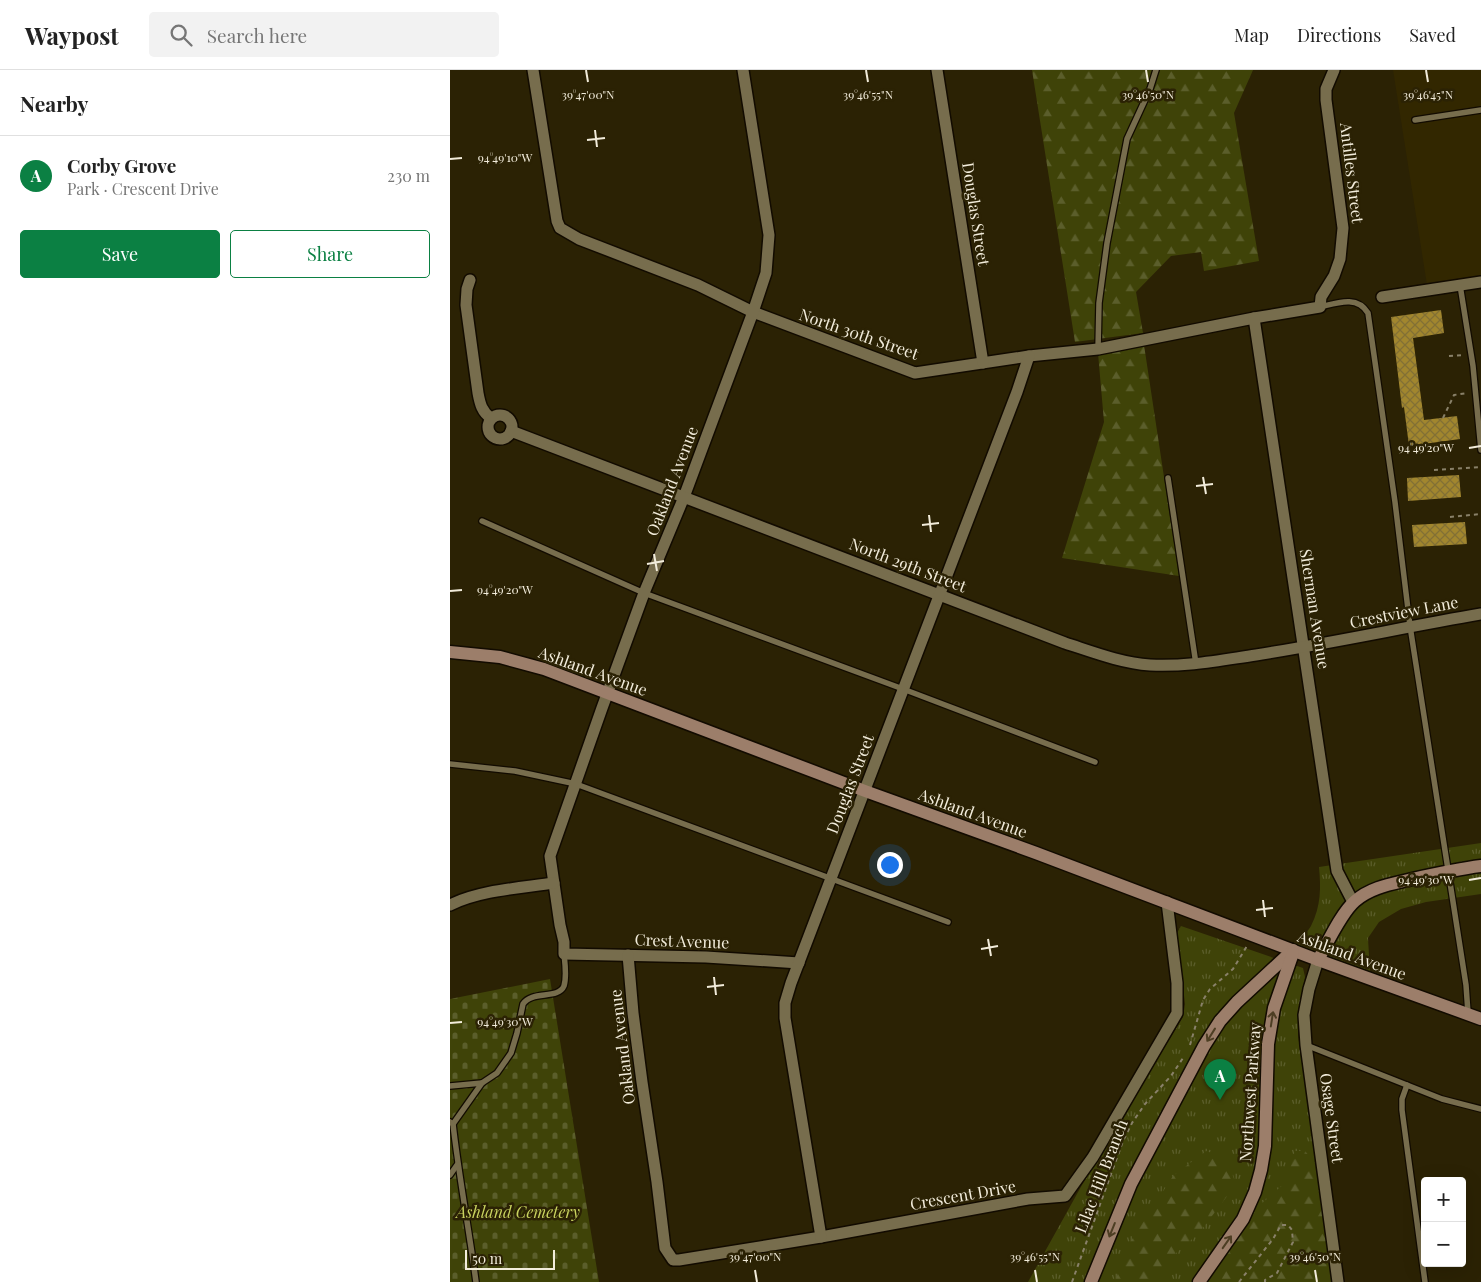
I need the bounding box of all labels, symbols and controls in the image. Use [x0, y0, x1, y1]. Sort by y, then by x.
search box [149, 12, 499, 57]
text: Waypost [25, 19, 119, 51]
icon: search [167, 21, 195, 49]
text: Search here [207, 22, 307, 48]
text: Map [1234, 23, 1269, 47]
text: Directions [1297, 23, 1381, 47]
text: Saved [1409, 23, 1456, 47]
text: 39°47'00"N [561, 86, 615, 102]
text: 39°46'55"N [843, 86, 894, 102]
text: 39°46'50"N [1122, 86, 1175, 102]
text: 39°46'45"N [1403, 86, 1454, 102]
text: Nearby [20, 89, 89, 117]
street label: Antilles Street [1336, 120, 1369, 225]
text: 94°49'10"W [478, 149, 532, 165]
text: Corby Grove [67, 152, 176, 178]
street label: Douglas Street [958, 161, 995, 268]
text: A [31, 165, 41, 186]
text: 230 m [387, 165, 430, 186]
text: Park · Crescent Drive [67, 178, 219, 199]
button: Save [20, 230, 220, 278]
button: Share [230, 230, 430, 278]
street label: North 30th Street [797, 303, 922, 364]
street label: Oakland Avenue [641, 423, 702, 539]
text: 94°49'20"W [1398, 439, 1454, 455]
street label: North 29th Street [847, 533, 970, 597]
street label: Sherman Avenue [1296, 547, 1335, 670]
text: 94°49'20"W [477, 581, 533, 597]
street label: Crestview Lane [1348, 591, 1460, 632]
street label: Ashland Avenue [535, 641, 650, 700]
street label: Douglas Street [821, 731, 878, 836]
street label: Ashland Avenue [915, 783, 1030, 842]
your location [877, 852, 903, 878]
text: 94°49'30"W [1398, 871, 1454, 887]
street label: Ashland Avenue [1294, 925, 1409, 984]
street label: Crest Avenue [634, 928, 730, 953]
street label: Oakland Avenue [604, 988, 639, 1106]
one-way arrow [1267, 1011, 1277, 1027]
text: 94°49'30"W [477, 1013, 533, 1029]
street label: Northwest Parkway [1234, 1022, 1265, 1162]
one-way arrow [1206, 1028, 1216, 1042]
pin: A [1204, 1059, 1236, 1100]
street label: Osage Street [1316, 1072, 1349, 1164]
street label: Lilac Hill Branch [1069, 1115, 1132, 1236]
street label: Crescent Drive [908, 1175, 1017, 1214]
map controls [1421, 1177, 1466, 1267]
button: + [1421, 1177, 1466, 1222]
park label: Ashland Cemetery [454, 1201, 580, 1222]
one-way arrow [1107, 1222, 1116, 1237]
button: − [1421, 1222, 1466, 1267]
one-way arrow [1222, 1235, 1232, 1249]
scale bar [465, 1247, 555, 1270]
text: 39°47'00"N [728, 1248, 782, 1264]
text: 39°46'55"N [1010, 1248, 1061, 1264]
text: 39°46'50"N [1289, 1248, 1342, 1264]
text: 50 m [472, 1249, 502, 1268]

